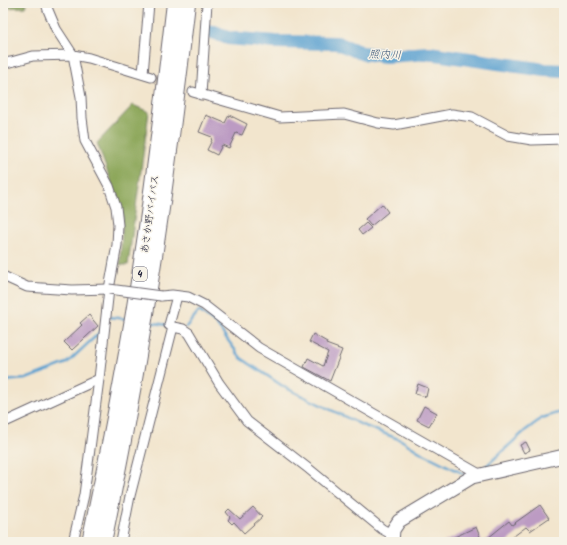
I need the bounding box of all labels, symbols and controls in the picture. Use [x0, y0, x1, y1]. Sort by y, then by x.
water label: 照内川 [368, 45, 402, 65]
street label: あさか野バイパス [137, 174, 163, 254]
road number: 4 [133, 267, 147, 281]

